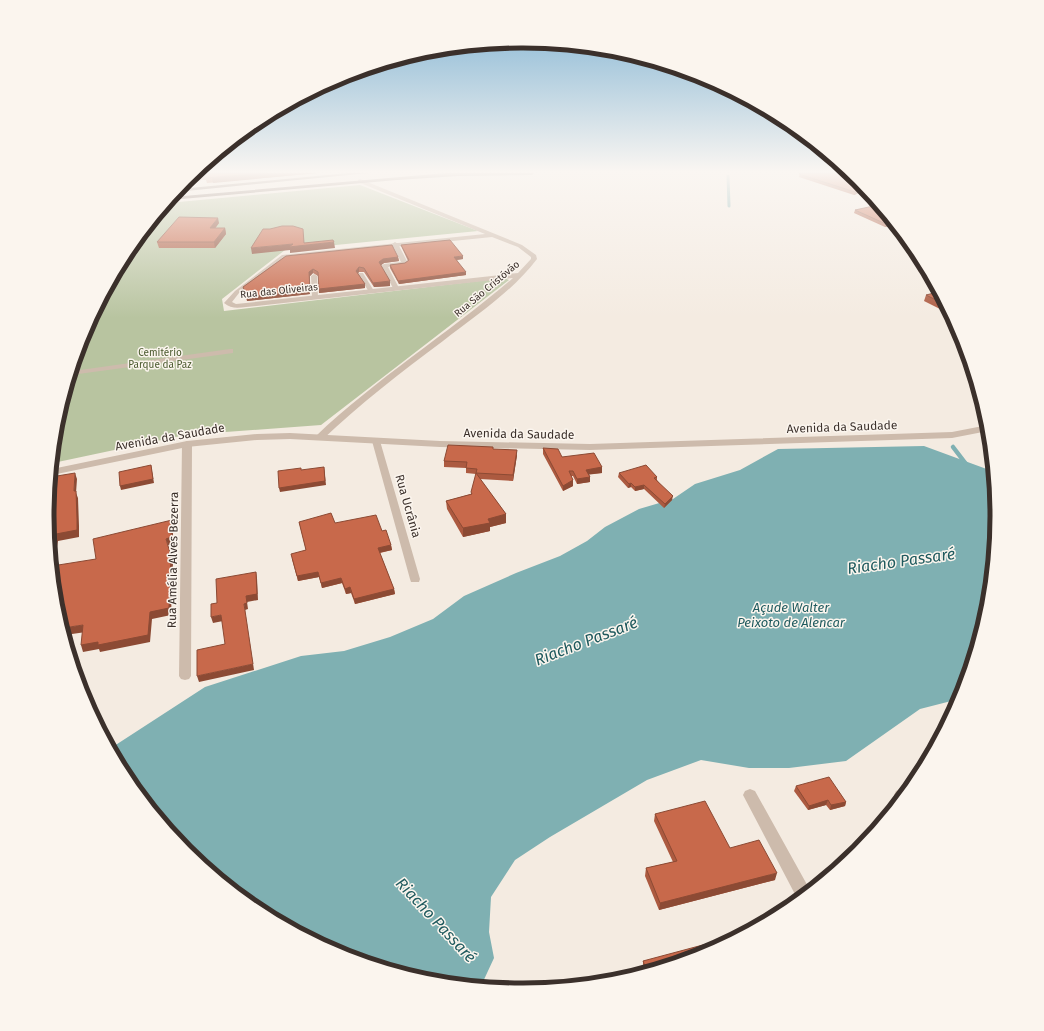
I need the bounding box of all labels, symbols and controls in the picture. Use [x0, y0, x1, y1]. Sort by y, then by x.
street label: Rua São Cristóvão [452, 258, 522, 320]
street label: Rua das Oliveiras [240, 281, 319, 301]
park label: Cemitério Parque da Paz [128, 347, 192, 371]
street label: Avenida da Saudade [786, 418, 898, 436]
street label: Avenida da Saudade [114, 420, 226, 454]
street label: Avenida da Saudade [463, 426, 575, 442]
street label: Rua Ucrânia [392, 473, 424, 539]
street label: Rua Amélia Alves Bezerra [165, 492, 181, 628]
water label: Riacho Passaré [846, 544, 956, 578]
water label: Açude Walter Peixoto de Alencar [737, 600, 846, 630]
water label: Riacho Passaré [532, 613, 640, 669]
water label: Riacho Passaré [392, 874, 480, 966]

